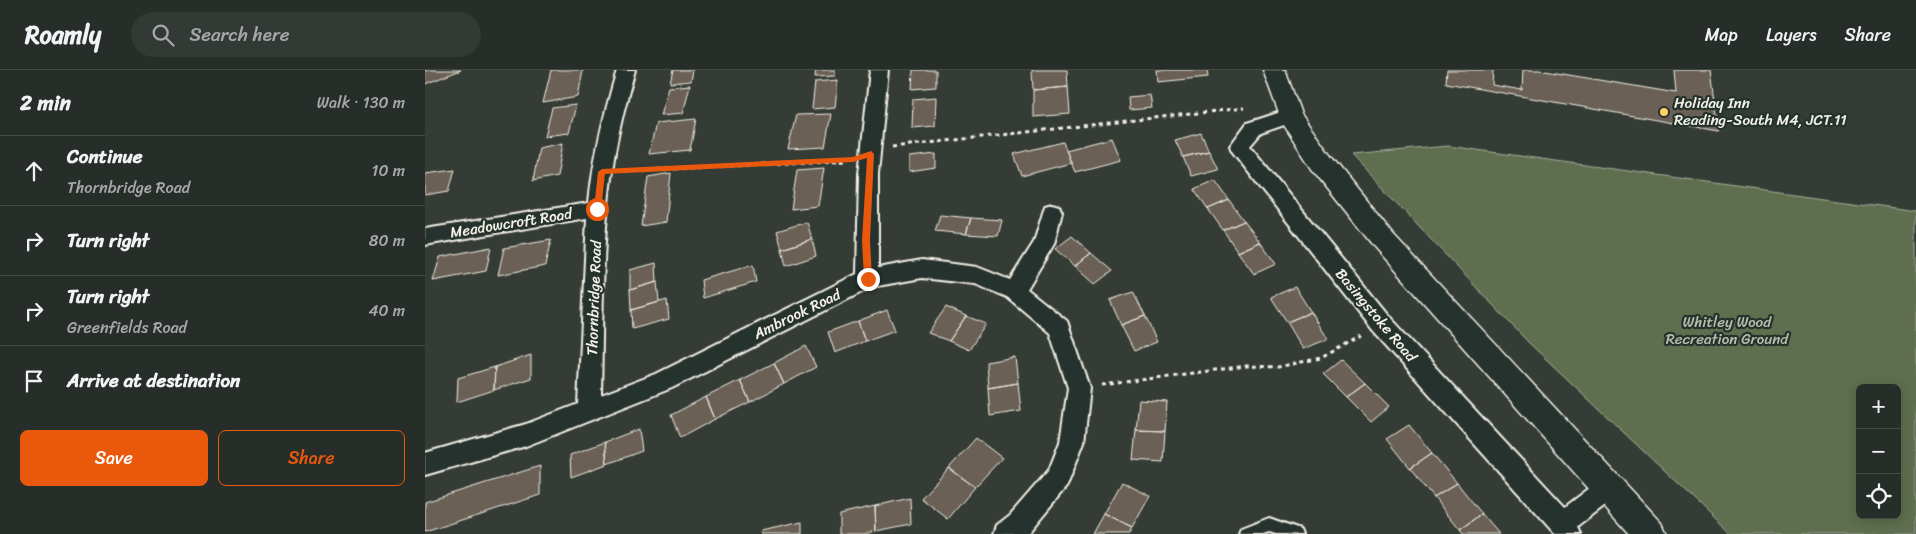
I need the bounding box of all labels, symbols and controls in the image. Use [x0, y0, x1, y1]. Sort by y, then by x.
search box [131, 12, 481, 57]
text: Roamly [25, 14, 101, 56]
text: Search here [189, 18, 289, 51]
text: Map [1705, 19, 1738, 51]
text: Layers [1766, 19, 1817, 51]
text: Share [1845, 19, 1891, 51]
icon: search [149, 21, 177, 49]
text: 2 min [20, 84, 71, 122]
text: Walk · 130 m [317, 88, 405, 117]
place label: Holiday Inn Reading-South M4, JCT.11 [1674, 90, 1847, 133]
marker: Holiday Inn Reading-South M4, JCT.11 [1658, 106, 1670, 118]
text: Continue [67, 140, 143, 173]
text: 10 m [372, 156, 405, 185]
icon: ahead [20, 157, 48, 185]
text: Thornbridge Road [67, 173, 190, 202]
route start [586, 198, 609, 221]
street label: Meadowcroft Road [448, 200, 575, 245]
text: Turn right [67, 224, 149, 257]
text: 80 m [369, 226, 405, 255]
icon: right [20, 227, 48, 255]
street label: Thornbridge Road [579, 239, 609, 356]
street label: Basingstoke Road [1329, 262, 1424, 369]
route end [857, 268, 880, 291]
text: Turn right [67, 280, 149, 313]
street label: Ambrook Road [748, 281, 846, 347]
text: 40 m [368, 296, 405, 325]
icon: right [20, 297, 48, 325]
park label: Whitley Wood Recreation Ground [1666, 309, 1789, 352]
text: Greenfields Road [67, 313, 187, 342]
text: Arrive at destination [67, 364, 240, 397]
icon: arrive [20, 367, 48, 395]
map controls [1856, 384, 1901, 519]
button: + [1856, 384, 1901, 429]
button: − [1856, 429, 1901, 474]
button: Save [20, 430, 208, 486]
button: Share [218, 430, 405, 486]
button: locate [1856, 474, 1901, 519]

